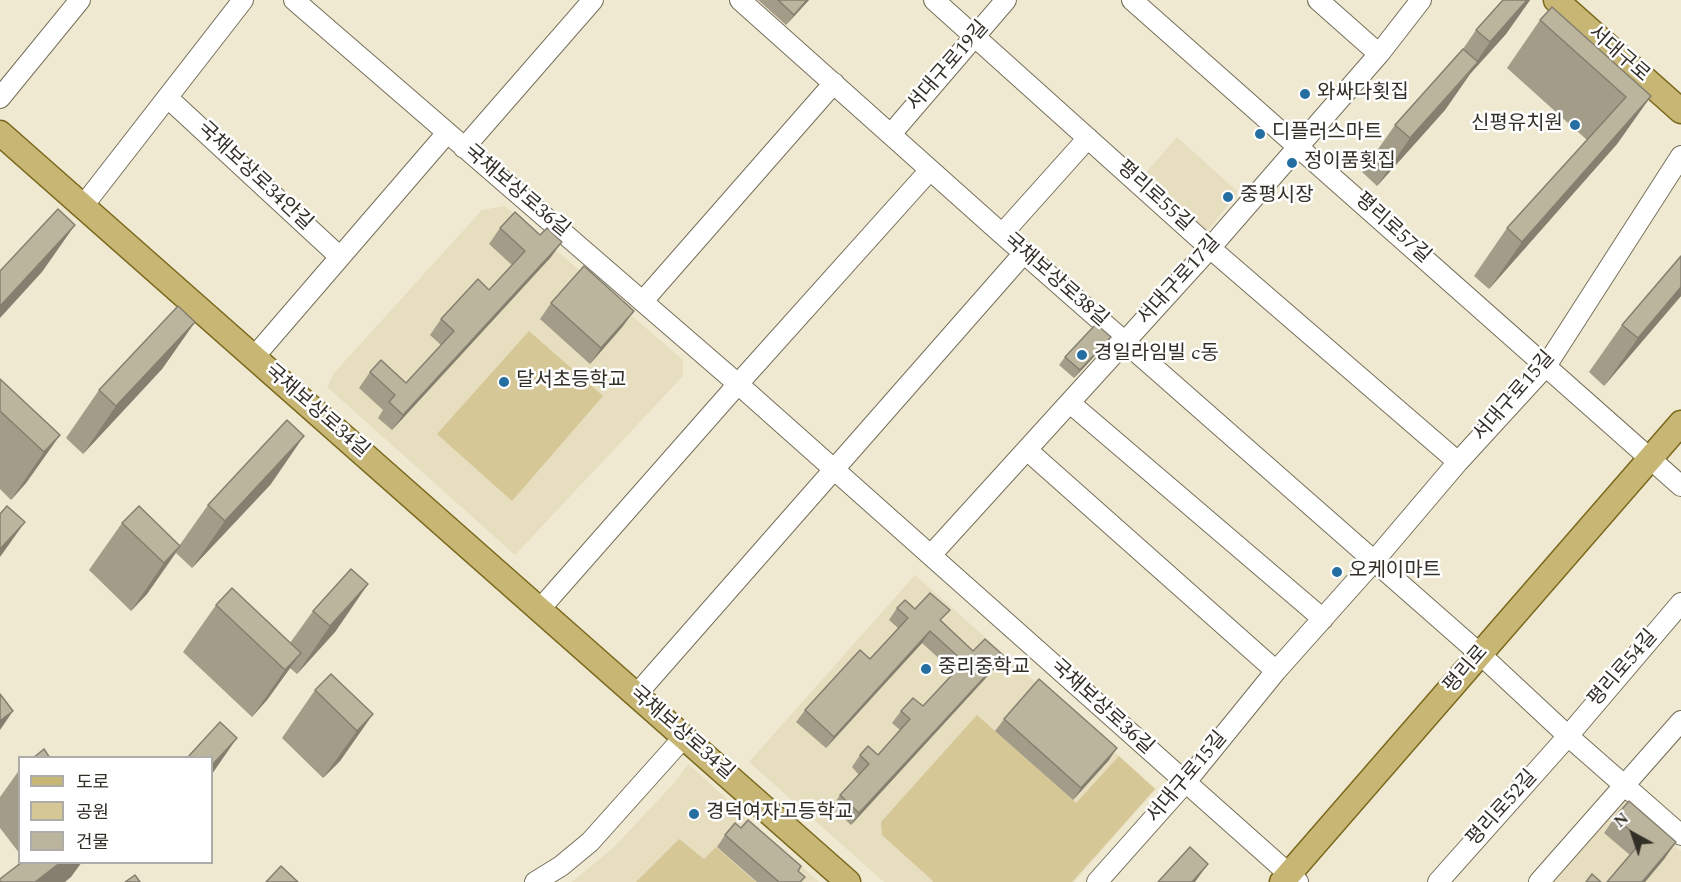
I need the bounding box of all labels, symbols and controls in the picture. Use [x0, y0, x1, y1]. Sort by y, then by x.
street label: 서대구로19길 [903, 17, 995, 117]
street label: 서대구로 [1582, 22, 1654, 88]
place label: 와싸다횟집 [1317, 82, 1409, 106]
marker: 와싸다횟집 [1298, 87, 1312, 101]
place label: 신평유치원 [1471, 113, 1563, 137]
street label: 국채보상로34안길 [191, 117, 317, 237]
marker: 신평유치원 [1568, 118, 1582, 132]
place label: 디플러스마트 [1272, 122, 1382, 146]
marker: 디플러스마트 [1253, 127, 1267, 141]
street label: 국채보상로36길 [458, 141, 574, 243]
place label: 정이품횟집 [1304, 151, 1396, 175]
marker: 정이품횟집 [1285, 156, 1299, 170]
street label: 평리로55길 [1111, 157, 1197, 237]
place label: 중평시장 [1240, 185, 1314, 209]
street label: 평리로57길 [1349, 189, 1435, 269]
marker: 중평시장 [1221, 190, 1235, 204]
street label: 국채보상로38길 [998, 229, 1112, 333]
street label: 서대구로17길 [1134, 231, 1226, 331]
place label: 경일라임빌 c동 [1094, 343, 1219, 367]
street label: 서대구로15길 [1469, 347, 1561, 447]
marker: 경일라임빌 c동 [1075, 348, 1089, 362]
street label: 국채보상로34길 [259, 360, 373, 464]
place label: 달서초등학교 [516, 370, 626, 394]
marker: 달서초등학교 [497, 375, 511, 389]
place label: 오케이마트 [1349, 560, 1441, 584]
marker: 오케이마트 [1330, 565, 1344, 579]
street label: 평리로54길 [1584, 626, 1664, 712]
street label: 평리로 [1440, 641, 1494, 699]
street label: 국채보상로36길 [1045, 655, 1157, 761]
place label: 중리중학교 [938, 657, 1030, 681]
marker: 중리중학교 [919, 662, 933, 676]
street label: 국채보상로34길 [624, 682, 738, 786]
street label: 서대구로15길 [1143, 727, 1233, 829]
legend [18, 756, 213, 864]
street label: 평리로52길 [1463, 766, 1543, 852]
text: 도로 [76, 769, 109, 796]
text: 공원 [76, 799, 109, 826]
place label: 경덕여자고등학교 [706, 802, 853, 826]
north arrow [1603, 804, 1663, 864]
marker: 경덕여자고등학교 [687, 807, 701, 821]
text: N [1609, 807, 1634, 834]
text: 건물 [76, 829, 109, 856]

